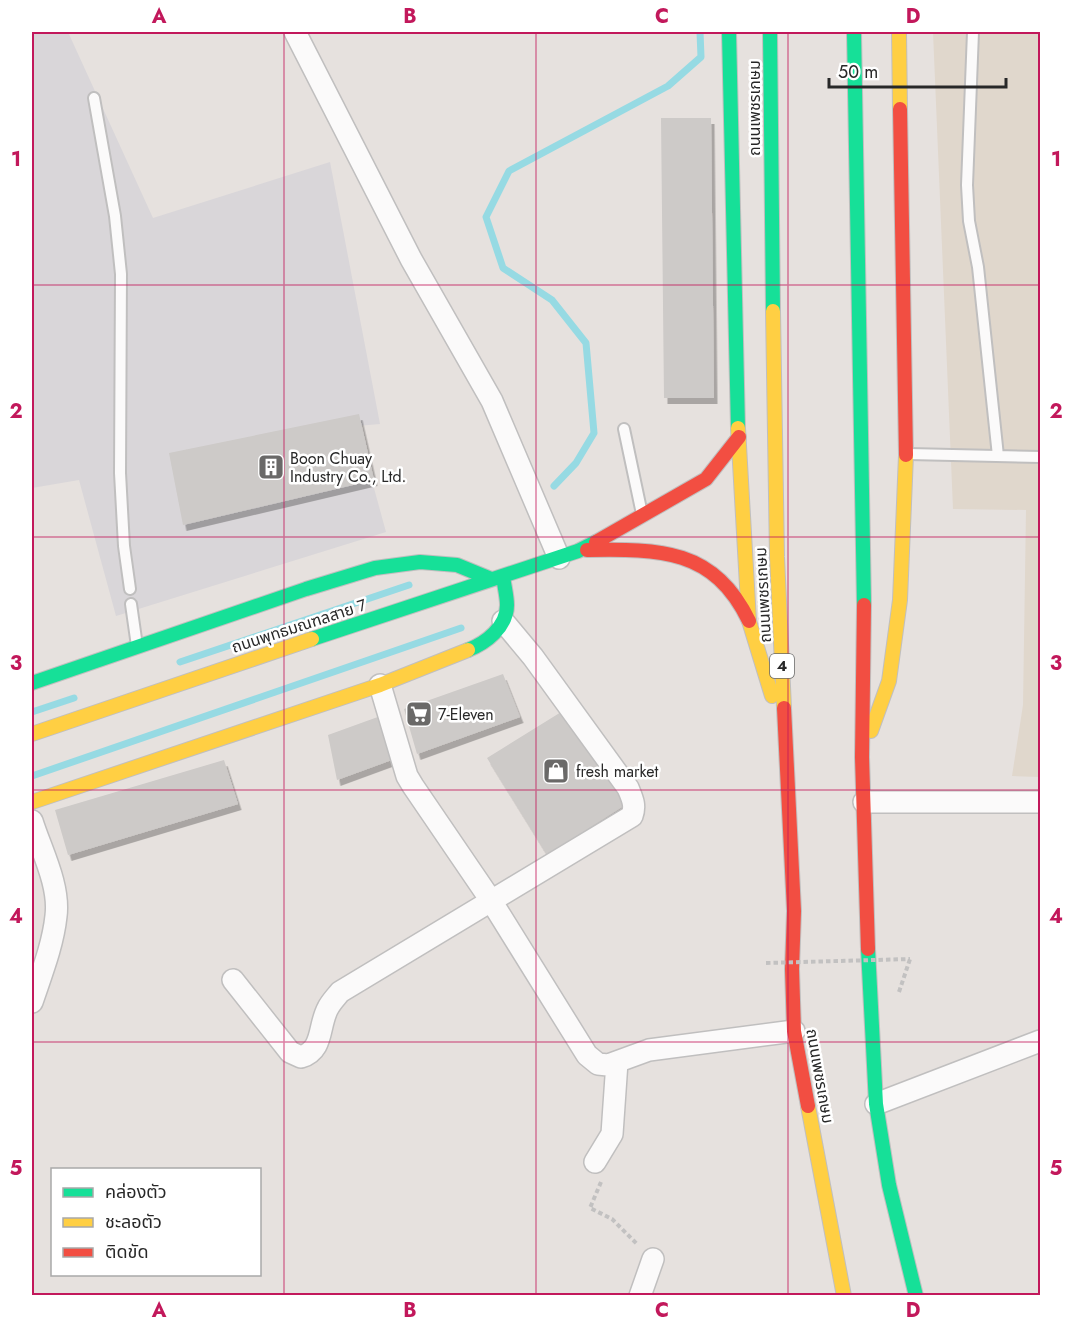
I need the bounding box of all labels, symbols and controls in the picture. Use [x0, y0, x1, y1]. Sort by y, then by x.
text: A [151, 2, 167, 31]
text: B [403, 2, 417, 31]
text: C [655, 2, 669, 31]
text: D [906, 2, 920, 31]
scale bar [829, 51, 1006, 89]
text: 50 m [838, 59, 878, 85]
street label: ถนนเพชรเกษม [743, 60, 766, 156]
text: 1 [11, 145, 21, 174]
text: 1 [1051, 145, 1061, 174]
text: 2 [9, 397, 23, 426]
text: 2 [1049, 397, 1063, 426]
place label: Boon Chuay Industry Co., Ltd. [290, 447, 406, 488]
building icon: Boon Chuay Industry Co., Ltd. [256, 452, 286, 482]
street label: ถนนเพชรเกษม [749, 547, 777, 643]
street label: ถนนพุทธมณฑลสาย 7 [229, 593, 370, 659]
text: 3 [10, 649, 22, 678]
text: 3 [1050, 649, 1062, 678]
road number: 4 [770, 654, 794, 678]
supermarket icon: 7-Eleven [404, 699, 434, 729]
place label: 7-Eleven [438, 703, 494, 726]
shop icon: fresh market [541, 756, 571, 786]
place label: fresh market [576, 760, 658, 783]
text: 4 [9, 902, 23, 931]
text: 4 [1049, 902, 1063, 931]
street label: ถนนเพชรเกษม [800, 1027, 840, 1125]
text: 5 [10, 1154, 23, 1183]
text: 5 [1050, 1154, 1063, 1183]
legend [51, 1168, 261, 1276]
text: คล่องตัว [105, 1179, 167, 1205]
text: ชะลอตัว [105, 1209, 162, 1235]
text: ติดขัด [105, 1239, 148, 1265]
text: A [151, 1296, 167, 1325]
text: B [403, 1296, 417, 1325]
text: C [655, 1296, 669, 1325]
text: D [906, 1296, 920, 1325]

